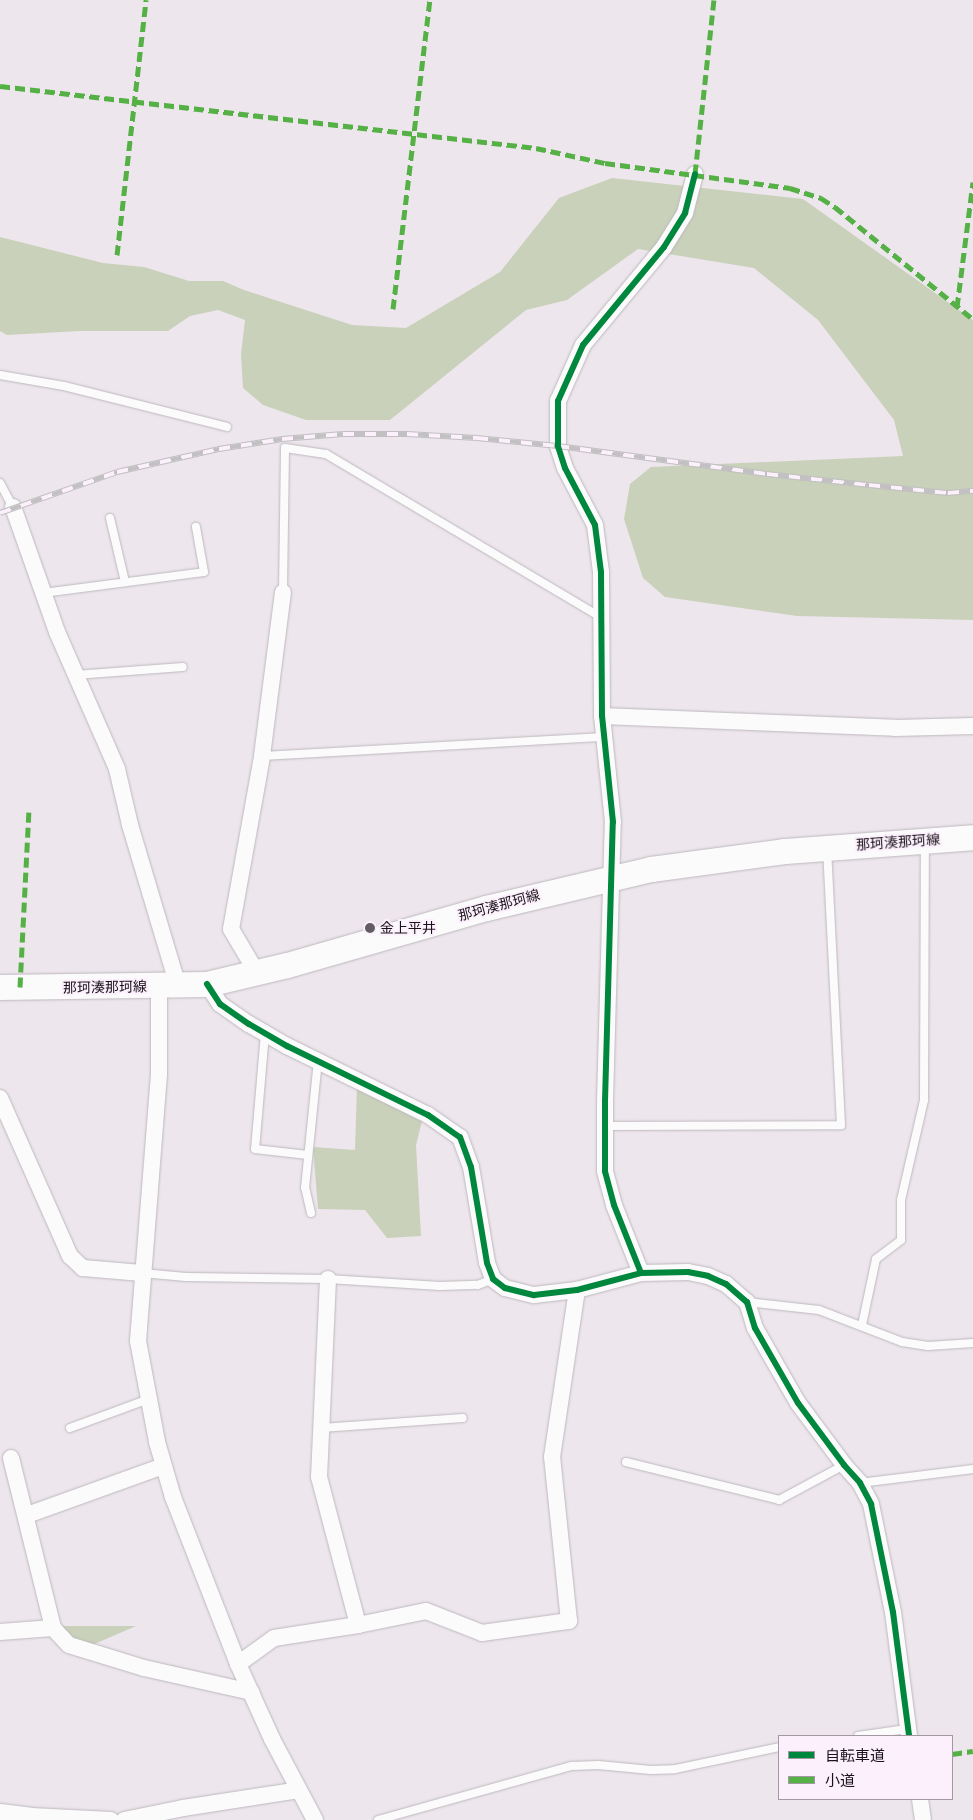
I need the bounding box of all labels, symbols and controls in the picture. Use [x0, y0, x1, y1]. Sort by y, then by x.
street label: 那珂湊那珂線 [856, 831, 940, 853]
street label: 那珂湊那珂線 [456, 886, 542, 924]
place label: 金上平井 [380, 920, 436, 936]
marker: 金上平井 [364, 922, 376, 934]
street label: 那珂湊那珂線 [63, 978, 147, 996]
legend [778, 1735, 953, 1800]
text: 自転車道 [825, 1746, 885, 1765]
text: 小道 [825, 1771, 855, 1790]

